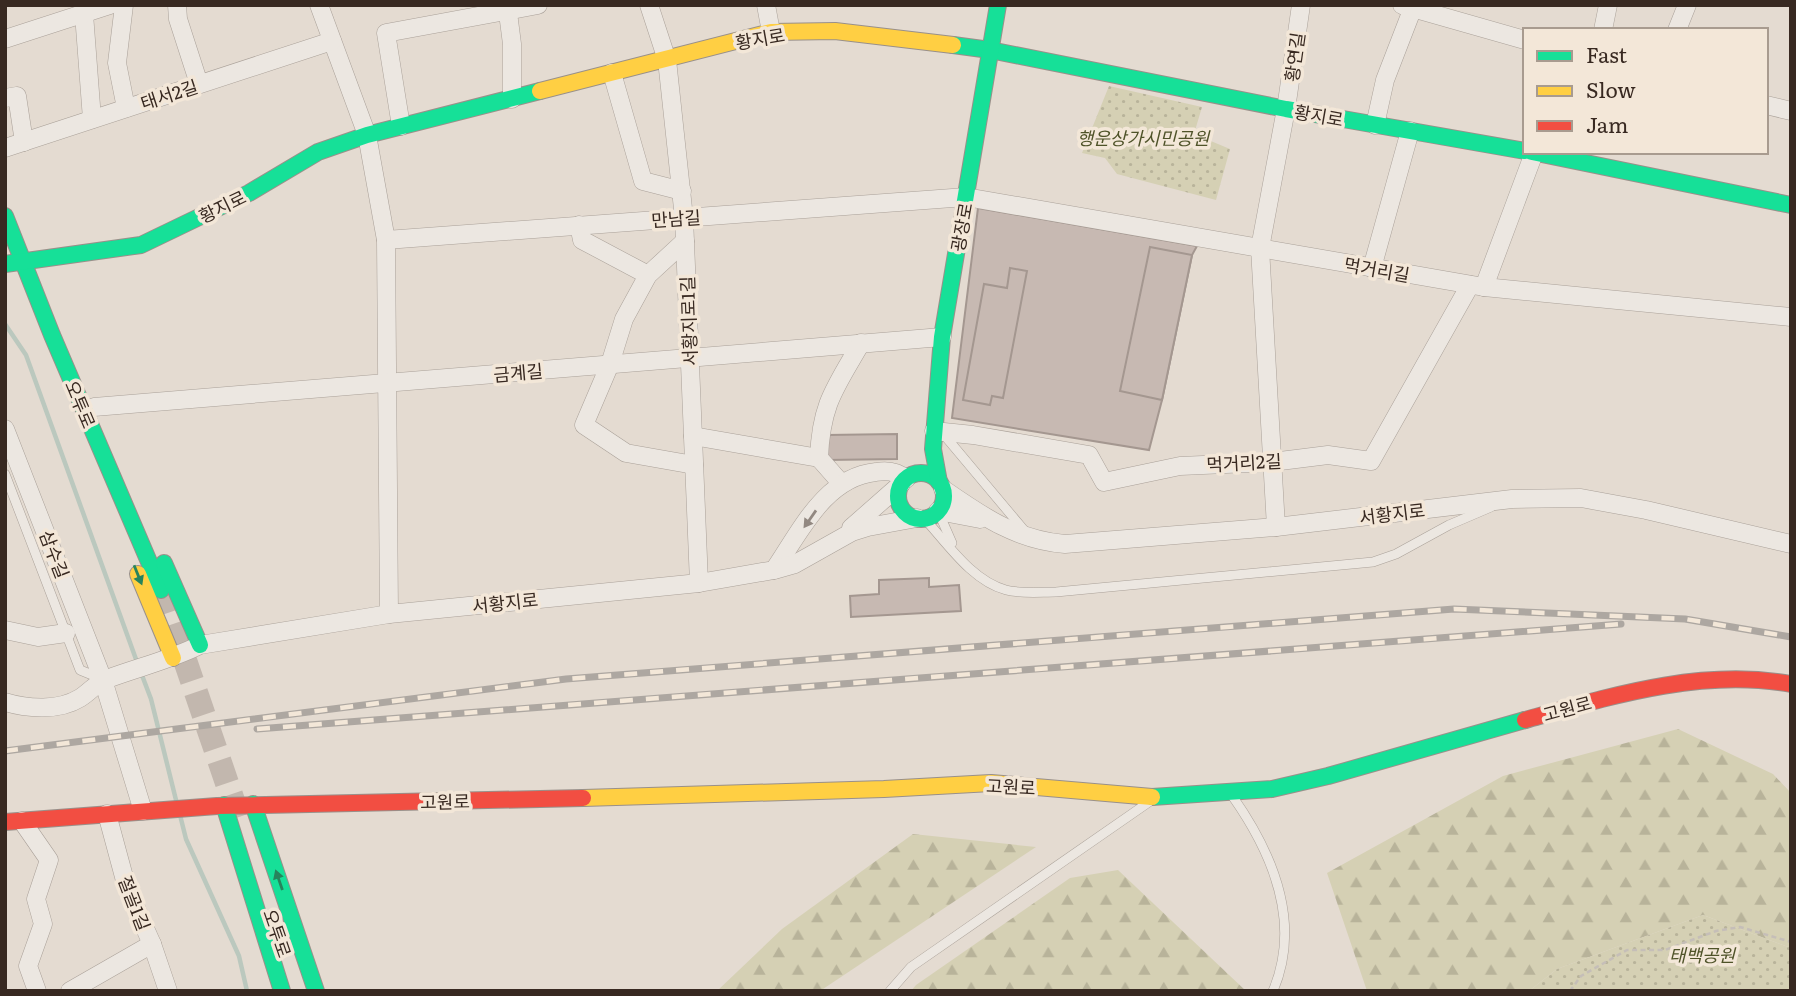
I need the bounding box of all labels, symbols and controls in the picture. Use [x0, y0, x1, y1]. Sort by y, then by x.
street label: 황지로 [733, 20, 787, 56]
legend [1523, 28, 1768, 154]
street label: 황연길 [1277, 31, 1311, 83]
text: Fast [1586, 38, 1627, 69]
street label: 태서2길 [137, 72, 201, 116]
text: Slow [1586, 73, 1636, 104]
street label: 황지로 [1292, 97, 1346, 133]
text: Jam [1586, 108, 1628, 139]
park label: 행운상가시민공원 [1077, 124, 1211, 151]
street label: 황지로 [194, 183, 250, 229]
street label: 광장로 [943, 200, 979, 254]
street label: 만남길 [650, 203, 702, 233]
street label: 먹거리길 [1342, 250, 1412, 288]
street label: 서황지로1길 [673, 275, 703, 367]
street label: 금계길 [492, 356, 544, 388]
street label: 오투로 [59, 376, 103, 432]
street label: 먹거리2길 [1206, 447, 1282, 477]
street label: 서황지로 [1357, 496, 1427, 530]
one-way arrow [803, 510, 817, 528]
street label: 삼수길 [33, 526, 77, 582]
one-way arrow [133, 564, 144, 585]
street label: 서황지로 [471, 585, 539, 619]
street label: 고원로 [1540, 689, 1594, 727]
street label: 고원로 [985, 771, 1037, 801]
street label: 고원로 [420, 787, 470, 815]
one-way arrow [273, 869, 283, 890]
street label: 절골1길 [112, 872, 158, 934]
street label: 오투로 [257, 905, 299, 961]
park label: 태백공원 [1669, 941, 1737, 968]

